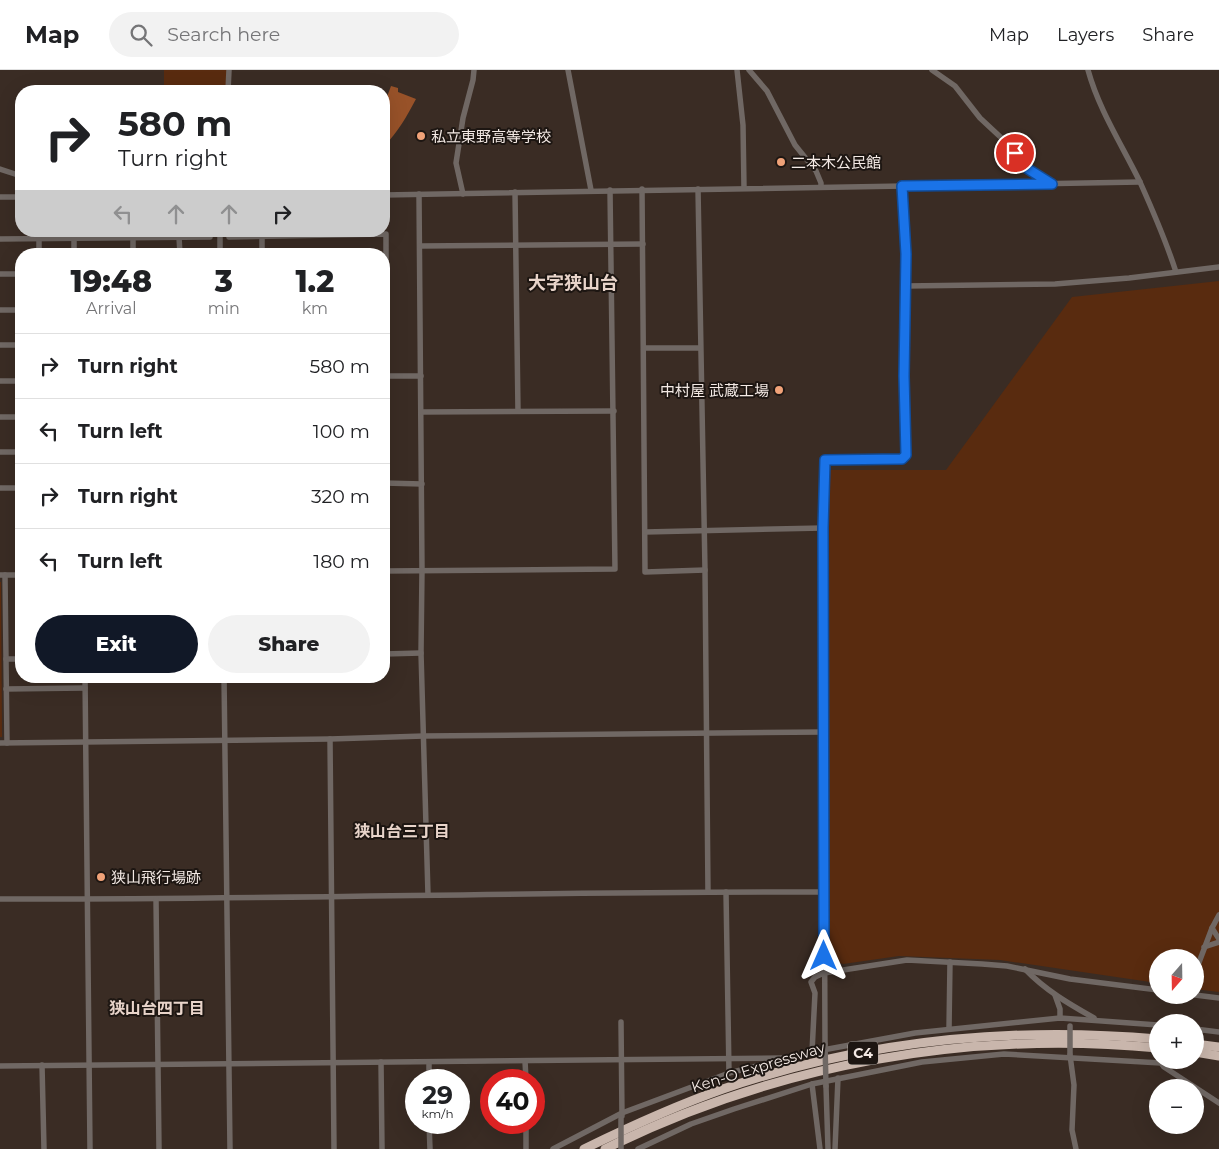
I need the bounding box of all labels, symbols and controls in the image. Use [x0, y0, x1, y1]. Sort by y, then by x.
search box [109, 12, 459, 57]
text: Map [25, 20, 79, 49]
icon: search [127, 21, 155, 49]
text: Search here [167, 23, 280, 46]
text: Map [989, 24, 1029, 46]
text: Layers [1057, 24, 1114, 46]
text: Share [1142, 24, 1194, 46]
text: 580 m [118, 102, 232, 145]
icon: right [35, 105, 100, 170]
place label: 私立東野高等学校 [431, 127, 551, 146]
marker: 私立東野高等学校 [415, 130, 427, 142]
pin [994, 132, 1036, 174]
icon: arrive [1001, 139, 1029, 167]
text: Turn right [118, 145, 228, 172]
place label: 二本木公民館 [791, 153, 881, 172]
marker: 二本木公民館 [775, 156, 787, 168]
icon: left [109, 200, 137, 228]
icon: ahead [162, 200, 190, 228]
icon: ahead [215, 200, 243, 228]
icon: right [268, 200, 296, 228]
text: 19:48 [71, 263, 152, 300]
text: 3 [215, 263, 233, 300]
text: 1.2 [295, 263, 334, 300]
district label: 大字狭山台 [528, 272, 618, 294]
text: Arrival [86, 299, 137, 318]
text: min [208, 299, 240, 318]
text: km [302, 299, 328, 318]
icon: right [35, 352, 63, 380]
text: Turn right [78, 355, 178, 378]
text: 580 m [309, 355, 370, 378]
place label: 中村屋 武蔵工場 [660, 381, 769, 400]
marker: 中村屋 武蔵工場 [773, 384, 785, 396]
icon: left [35, 417, 63, 445]
text: Turn left [78, 420, 163, 443]
text: 100 m [313, 420, 370, 443]
icon: right [35, 482, 63, 510]
text: Turn right [78, 485, 178, 508]
text: 320 m [311, 485, 370, 508]
icon: left [35, 547, 63, 575]
text: Turn left [78, 550, 163, 573]
text: 180 m [313, 550, 370, 573]
button: Exit [35, 615, 198, 673]
button: Share [208, 615, 370, 673]
district label: 狭山台三丁目 [354, 822, 450, 841]
place label: 狭山飛行場跡 [111, 868, 201, 887]
marker: 狭山飛行場跡 [95, 871, 107, 883]
position arrow [797, 929, 849, 981]
north arrow [1149, 949, 1204, 1004]
map controls [1149, 949, 1204, 1134]
district label: 狭山台四丁目 [109, 999, 205, 1018]
button: + [1149, 1014, 1204, 1069]
street label: Ken-O Expressway [689, 1037, 828, 1096]
road number: C4 [848, 1041, 878, 1064]
speed limit sign: 40 [480, 1069, 545, 1134]
button: − [1149, 1079, 1204, 1134]
text: 29 [422, 1080, 453, 1110]
text: km/h [421, 1106, 454, 1121]

